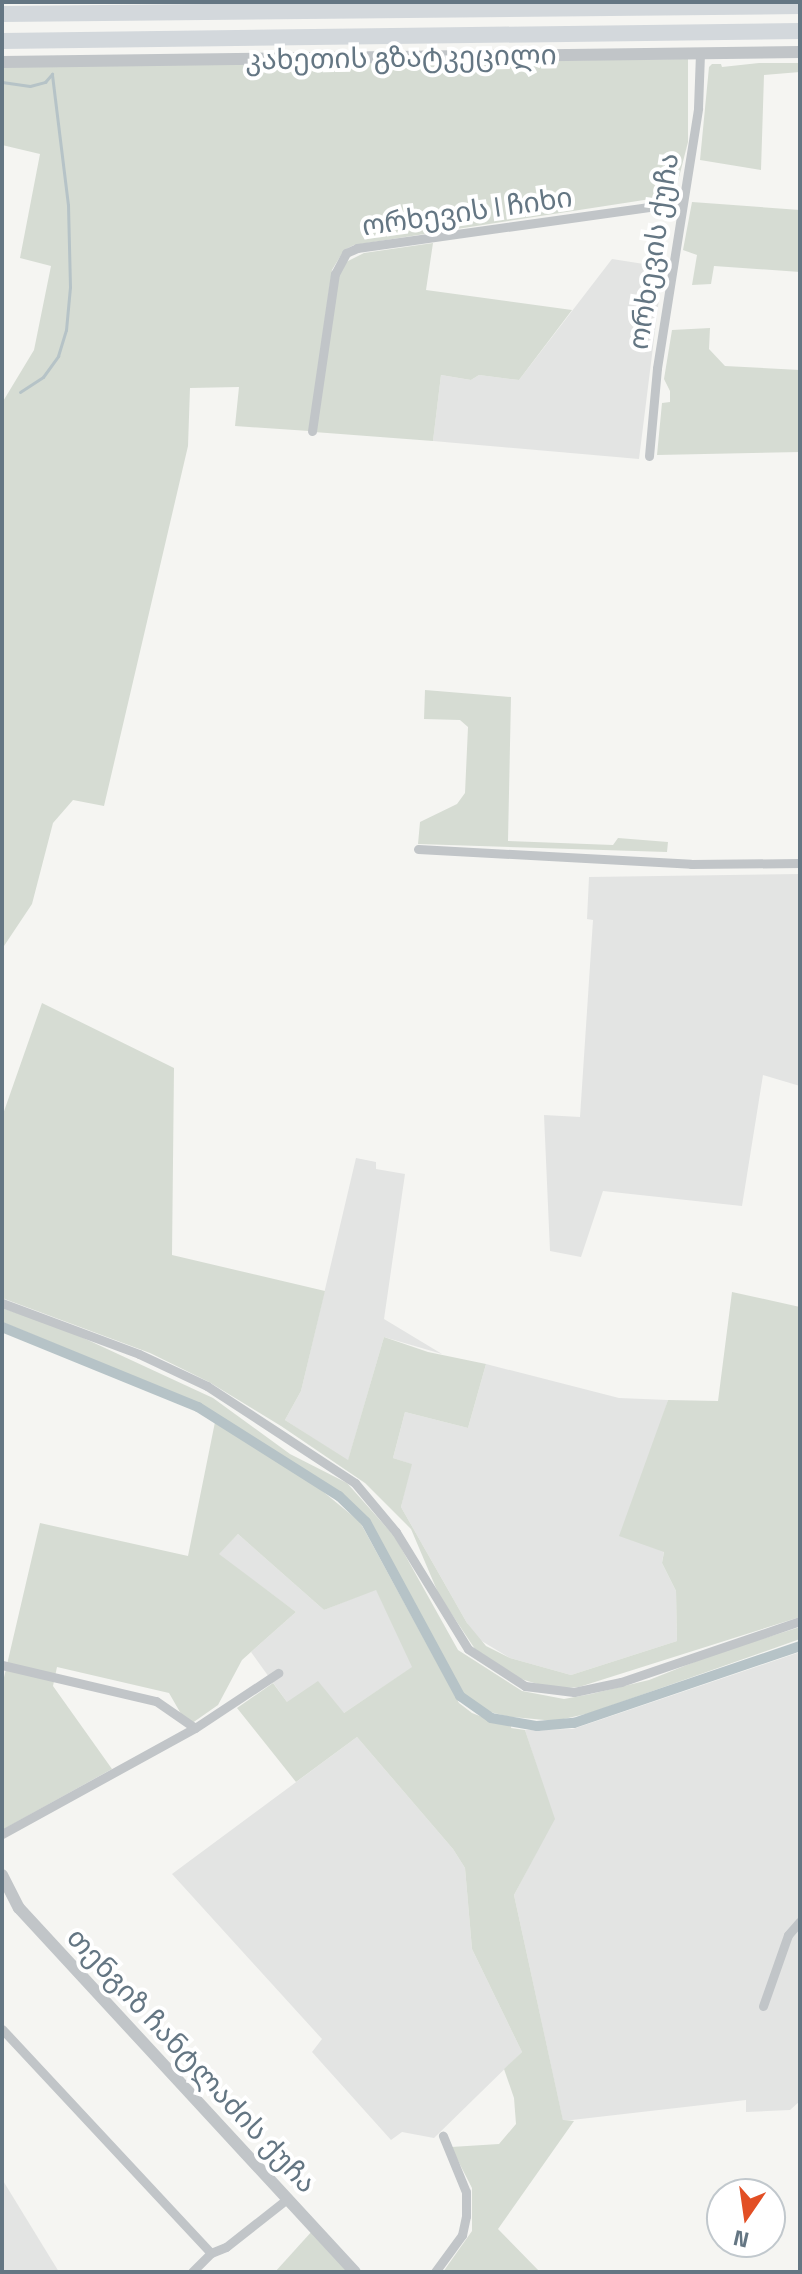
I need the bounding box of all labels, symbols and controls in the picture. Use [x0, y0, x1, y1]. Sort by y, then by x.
street label: კახეთის გზატკეცილი [245, 37, 557, 77]
street label: ორხევის ქუჩა [621, 150, 685, 352]
street label: ორხევის I ჩიხი [360, 180, 574, 242]
street label: თენგიზ ჩანტლაძის ქუჩა [60, 1920, 324, 2200]
north arrow [706, 2178, 786, 2258]
text: N [730, 2221, 752, 2258]

